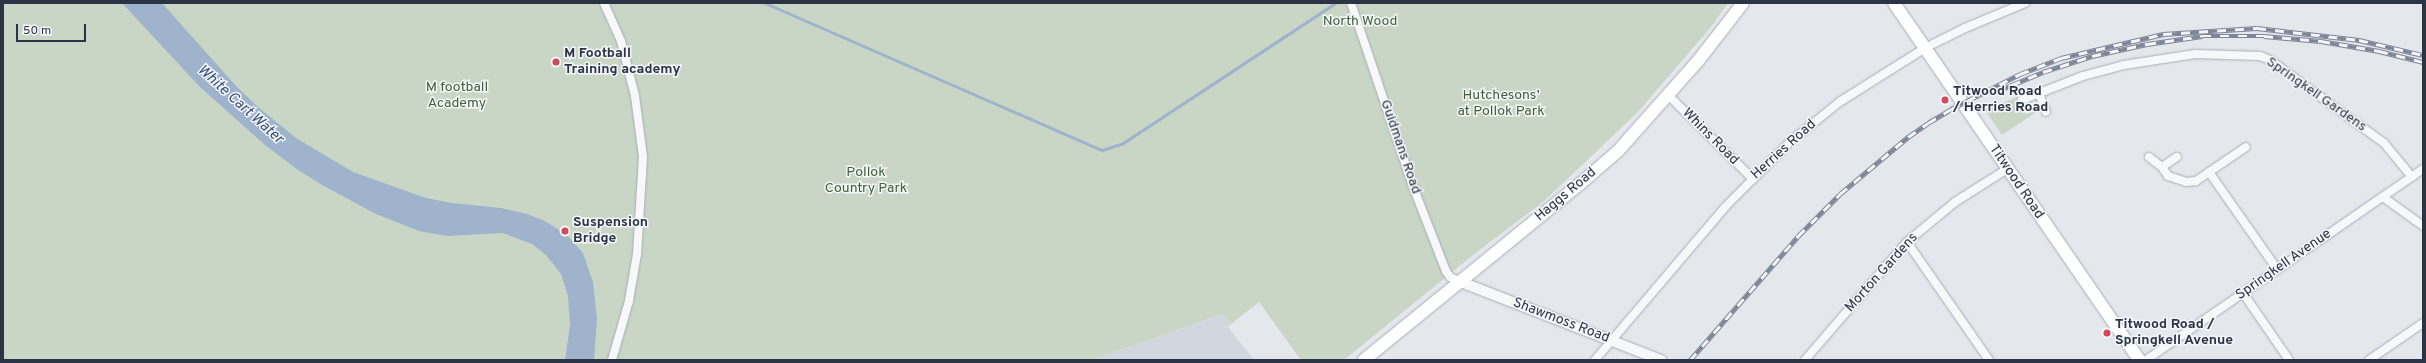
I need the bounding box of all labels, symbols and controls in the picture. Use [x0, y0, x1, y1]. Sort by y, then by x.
park label: North Wood [1323, 14, 1397, 30]
scale bar [18, 16, 88, 42]
text: 50 m [23, 23, 51, 39]
place label: M Football Training academy [564, 46, 680, 78]
street label: Springkell Gardens [2263, 54, 2369, 136]
marker: M Football Training academy [551, 57, 561, 67]
water label: White Cart Water [193, 62, 287, 148]
park label: M football Academy [426, 80, 488, 112]
place label: Titwood Road / Herries Road [1953, 84, 2048, 116]
park label: Hutchesons’ at Pollok Park [1457, 88, 1545, 120]
marker: Titwood Road / Herries Road [1940, 95, 1950, 105]
street label: Guidmans Road [1376, 98, 1424, 196]
street label: Whins Road [1678, 105, 1742, 169]
street label: Herries Road [1748, 117, 1820, 183]
street label: Titwood Road [1985, 142, 2047, 222]
street label: Haggs Road [1532, 164, 1600, 226]
park label: Pollok Country Park [825, 165, 907, 198]
place label: Suspension Bridge [573, 215, 648, 248]
marker: Suspension Bridge [560, 226, 570, 236]
street label: Springkell Avenue [2233, 226, 2335, 304]
street label: Morton Gardens [1842, 230, 1922, 316]
street label: Shawmoss Road [1510, 295, 1612, 347]
place label: Titwood Road / Springkell Avenue [2115, 317, 2234, 350]
marker: Titwood Road / Springkell Avenue [2102, 328, 2112, 338]

